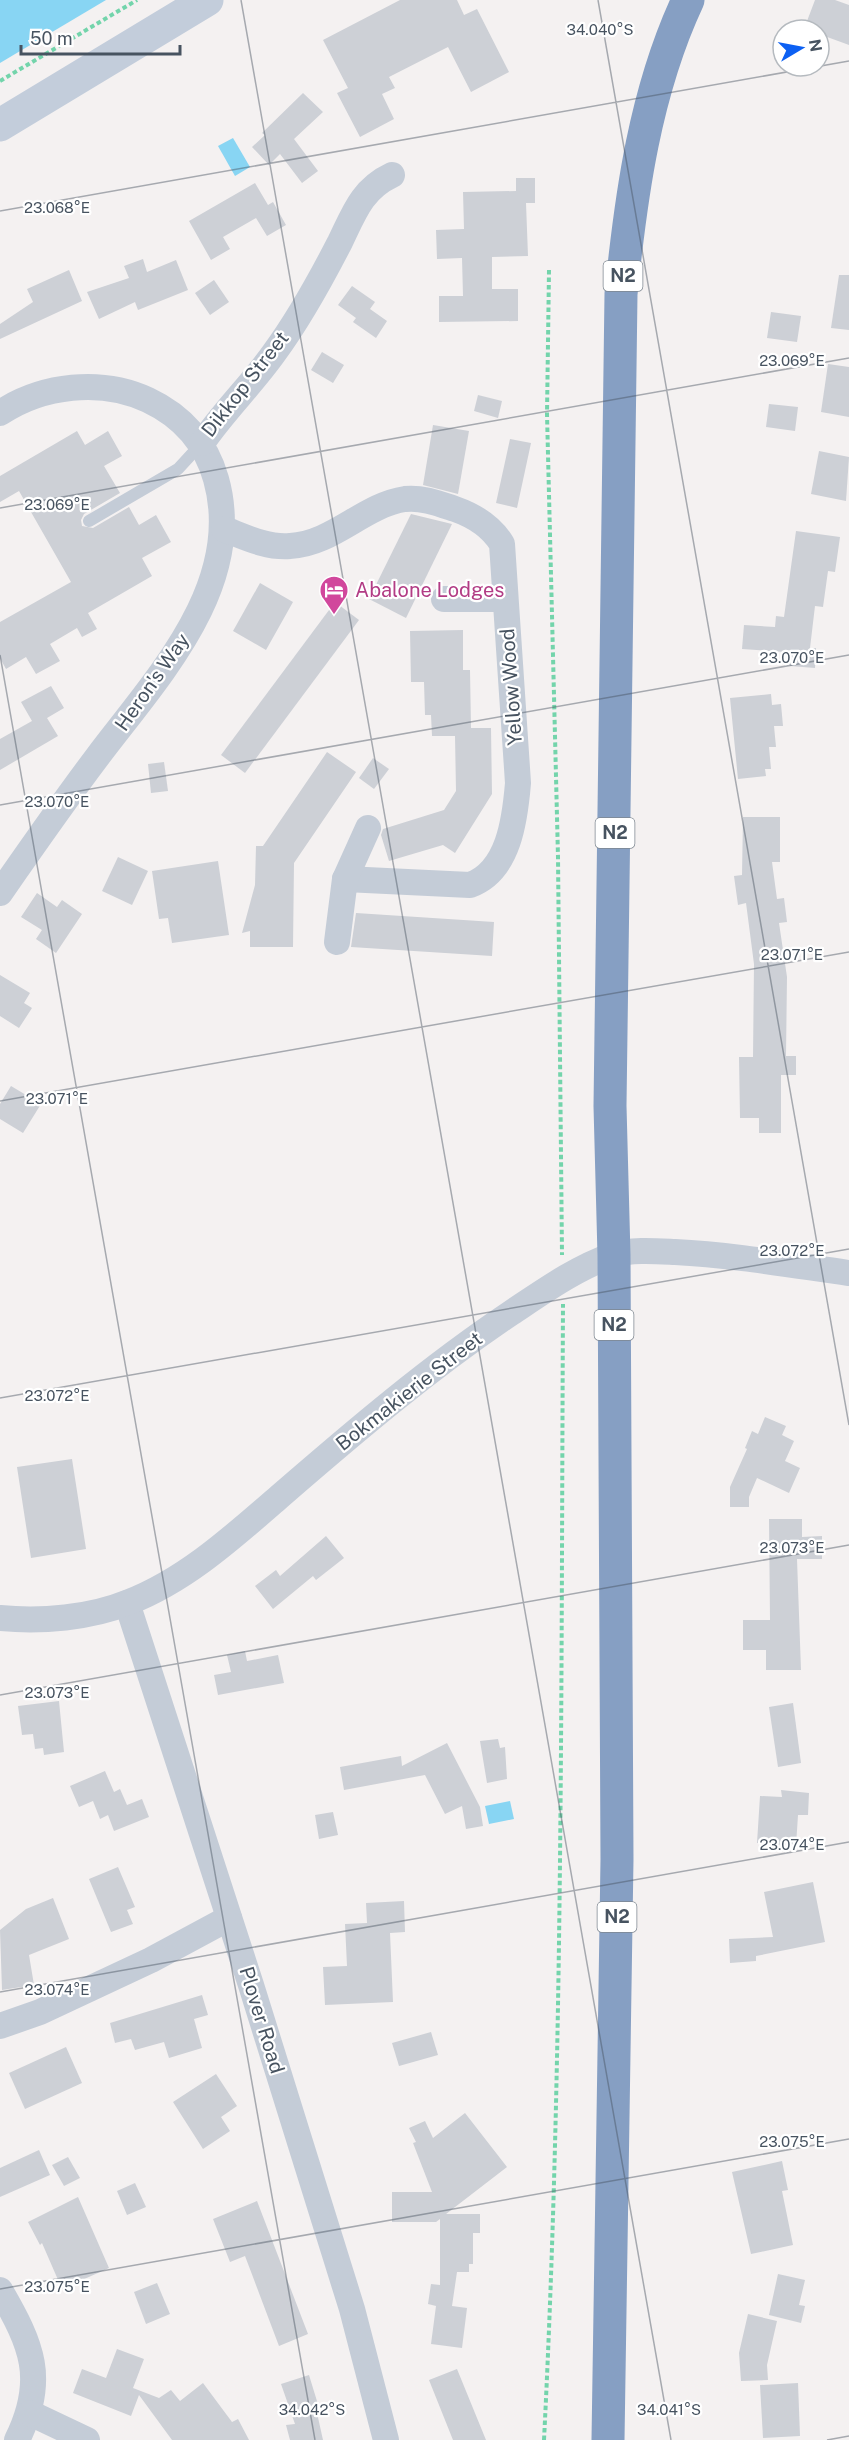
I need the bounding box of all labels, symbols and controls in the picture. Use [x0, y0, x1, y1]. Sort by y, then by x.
scale bar [21, 18, 180, 56]
north arrow [771, 18, 831, 78]
text: 34.040°S [567, 21, 633, 38]
text: 50 m [30, 28, 73, 49]
text: N [805, 38, 826, 53]
text: 23.068°E [24, 199, 90, 216]
road number: N2 [604, 261, 642, 291]
street label: Dikkop Street [196, 326, 294, 442]
text: 23.069°E [759, 352, 825, 369]
text: 23.069°E [24, 496, 90, 513]
hotel icon: Abalone Lodges [318, 574, 350, 616]
place label: Abalone Lodges [355, 578, 504, 602]
street label: Heron's Way [110, 628, 195, 735]
street label: Yellow Wood [495, 628, 527, 746]
text: 23.070°E [760, 649, 824, 666]
text: 23.070°E [25, 793, 89, 810]
road number: N2 [596, 818, 634, 848]
text: 23.071°E [761, 946, 823, 963]
text: 23.071°E [26, 1090, 88, 1107]
text: 23.072°E [760, 1242, 824, 1259]
road number: N2 [594, 1310, 634, 1340]
street label: Bokmakierie Street [331, 1326, 487, 1456]
text: 23.072°E [25, 1387, 89, 1404]
text: 23.073°E [759, 1539, 825, 1556]
text: 23.073°E [24, 1684, 90, 1701]
text: 23.074°E [760, 1836, 824, 1853]
road number: N2 [598, 1902, 636, 1932]
street label: Plover Road [234, 1964, 290, 2076]
text: 23.074°E [25, 1981, 89, 1998]
text: 23.075°E [759, 2133, 825, 2150]
text: 23.075°E [24, 2278, 90, 2295]
text: 34.042°S [279, 2401, 345, 2418]
text: 34.041°S [637, 2401, 701, 2418]

